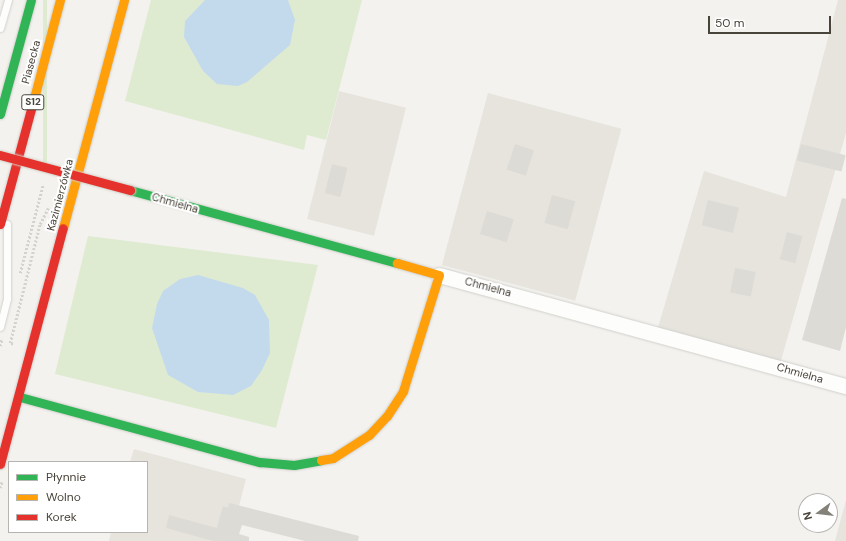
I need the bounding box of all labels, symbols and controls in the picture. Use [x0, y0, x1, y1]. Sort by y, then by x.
scale bar [710, 8, 833, 34]
text: 50 m [715, 15, 744, 31]
street label: Piasecka [19, 39, 43, 85]
road number: S12 [21, 94, 45, 110]
street label: Kazimierzówka [44, 158, 76, 232]
street label: Chmielna [150, 190, 200, 216]
street label: Chmielna [463, 274, 513, 300]
street label: Chmielna [775, 360, 825, 386]
legend [8, 461, 148, 533]
text: Płynnie [46, 469, 86, 485]
text: Wolno [46, 489, 81, 505]
north arrow [798, 493, 838, 533]
text: Korek [46, 509, 77, 525]
text: N [800, 510, 815, 522]

